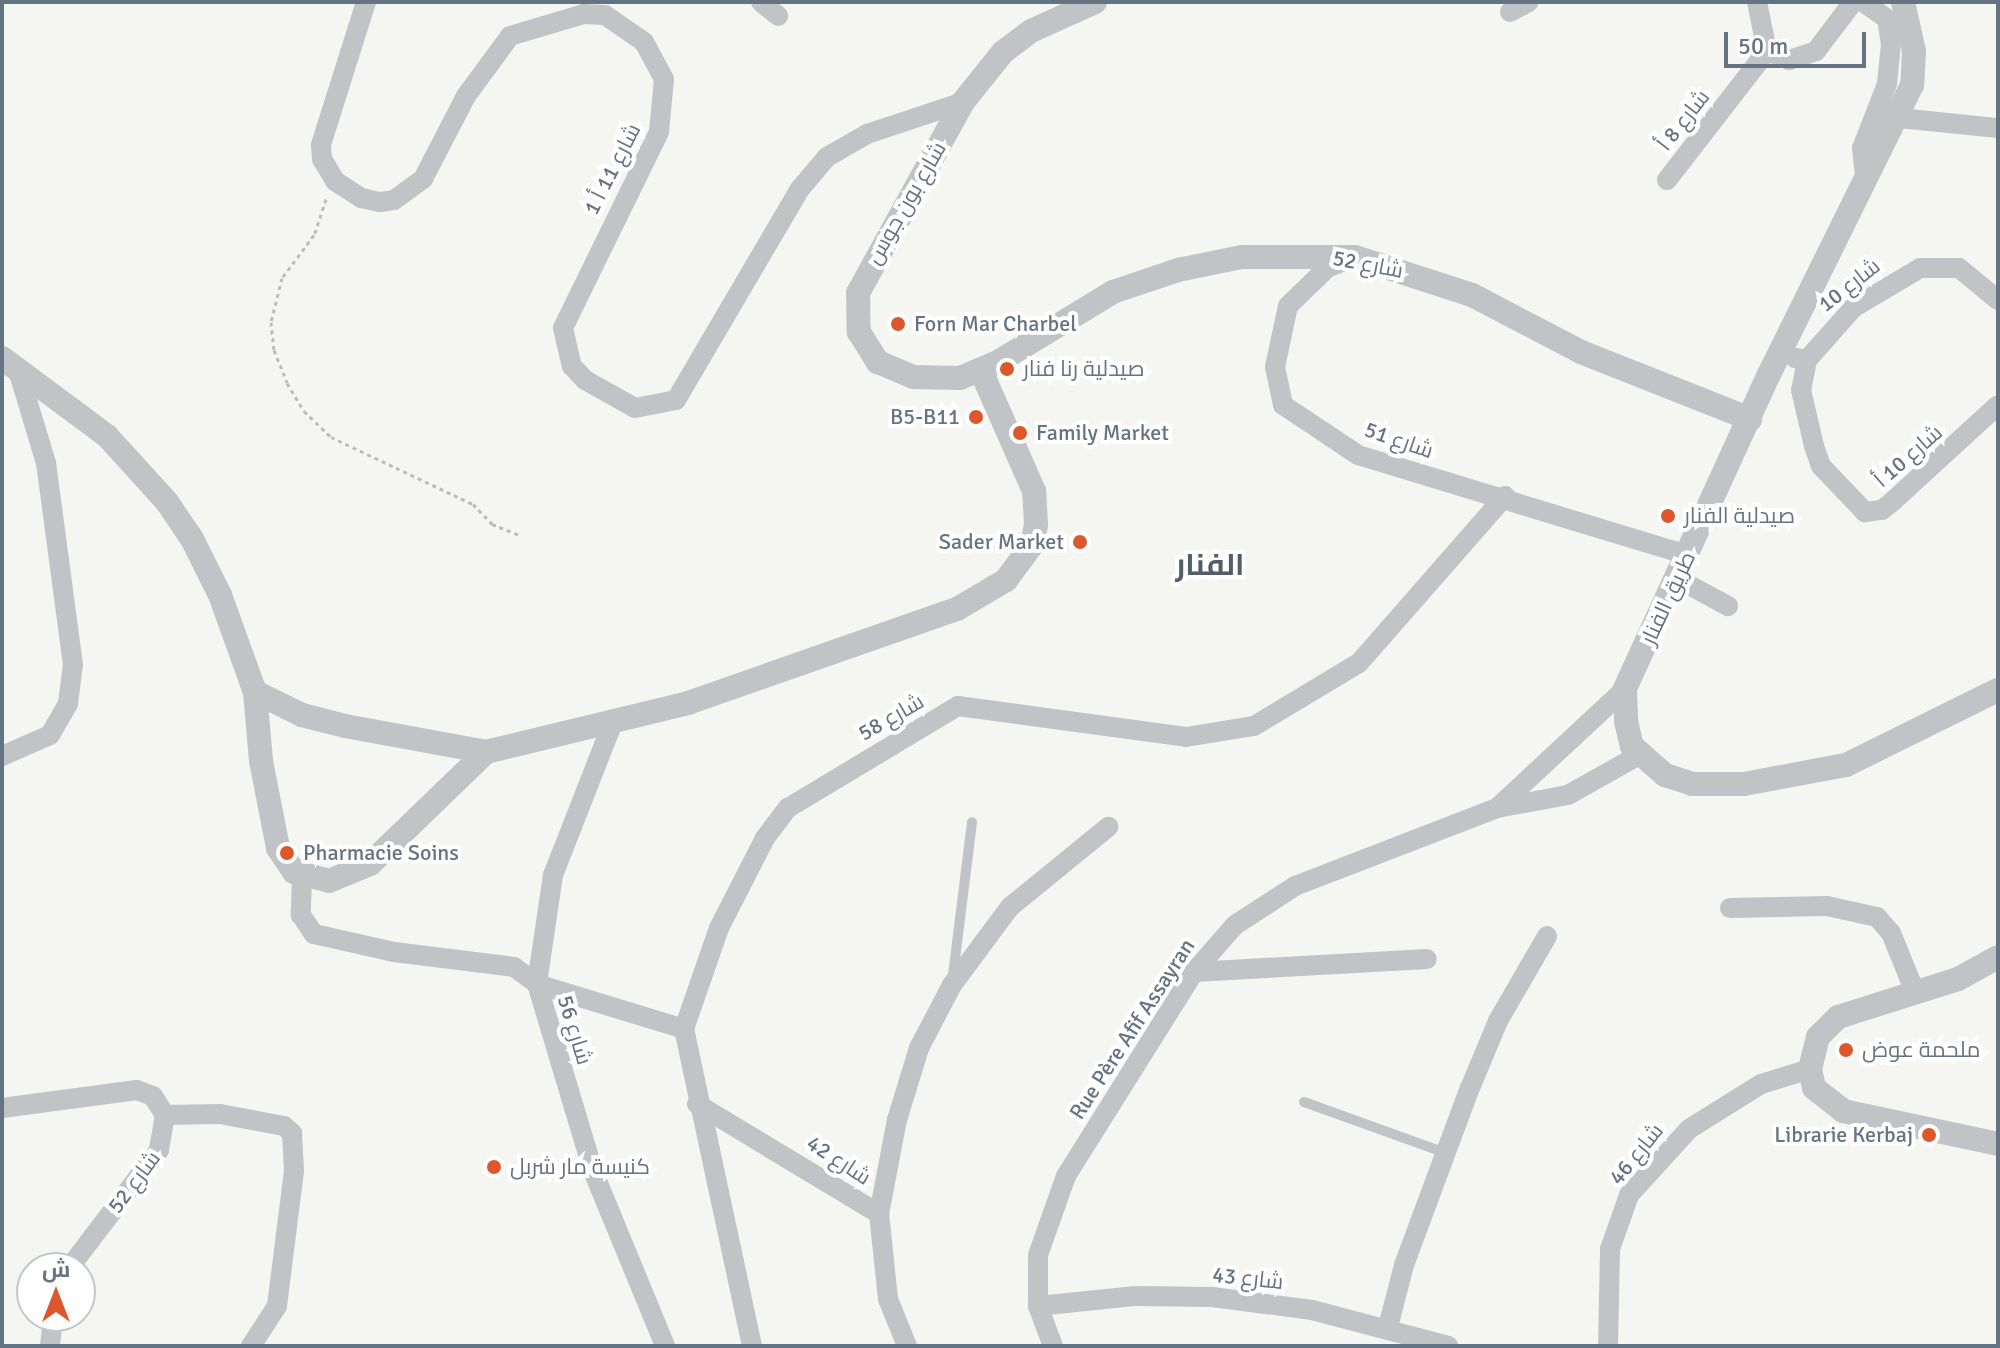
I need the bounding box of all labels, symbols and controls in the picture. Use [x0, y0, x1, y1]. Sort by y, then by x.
scale bar [1728, 16, 1870, 66]
text: 50 m [1738, 31, 1788, 61]
street label: شارع 8 أ [1651, 84, 1715, 156]
street label: شارع 11 أ 1 [578, 119, 646, 219]
street label: شارع بون جوس [860, 137, 952, 269]
street label: شارع 52 [1331, 244, 1405, 284]
street label: شارع 10 [1813, 253, 1885, 317]
place label: Forn Mar Charbel [914, 311, 1077, 337]
marker: Forn Mar Charbel [889, 315, 907, 333]
place label: صيدلية رنا فنار [1023, 356, 1144, 382]
marker: صيدلية رنا فنار [998, 360, 1016, 378]
place label: B5-B11 [890, 404, 960, 430]
marker: B5-B11 [967, 408, 985, 426]
street label: شارع 51 [1361, 416, 1437, 464]
street label: شارع 10 أ [1868, 419, 1948, 493]
place label: Family Market [1036, 420, 1169, 446]
marker: Family Market [1011, 424, 1029, 442]
place label: صيدلية الفنار [1684, 503, 1795, 529]
marker: صيدلية الفنار [1659, 507, 1677, 525]
place label: Sader Market [939, 529, 1064, 555]
marker: Sader Market [1071, 533, 1089, 551]
street label: طريق الفنار [1635, 547, 1701, 649]
district label: الفنار [1176, 548, 1244, 584]
street label: شارع 58 [854, 688, 928, 746]
place label: Pharmacie Soins [303, 840, 459, 866]
marker: Pharmacie Soins [278, 844, 296, 862]
street label: Rue Père Afif Assayran [1064, 934, 1200, 1124]
street label: شارع 56 [552, 992, 598, 1068]
place label: ملحمة عوض [1862, 1037, 1980, 1063]
marker: ملحمة عوض [1837, 1041, 1855, 1059]
street label: شارع 46 [1603, 1118, 1669, 1190]
place label: Librarie Kerbaj [1774, 1122, 1913, 1148]
marker: Librarie Kerbaj [1920, 1126, 1938, 1144]
street label: شارع 42 [802, 1130, 876, 1190]
street label: شارع 52 [102, 1146, 166, 1218]
place label: كنيسة مار شربل [510, 1154, 650, 1180]
marker: كنيسة مار شربل [485, 1158, 503, 1176]
north arrow [16, 1252, 96, 1332]
text: ش [42, 1256, 70, 1283]
street label: شارع 43 [1211, 1261, 1285, 1295]

